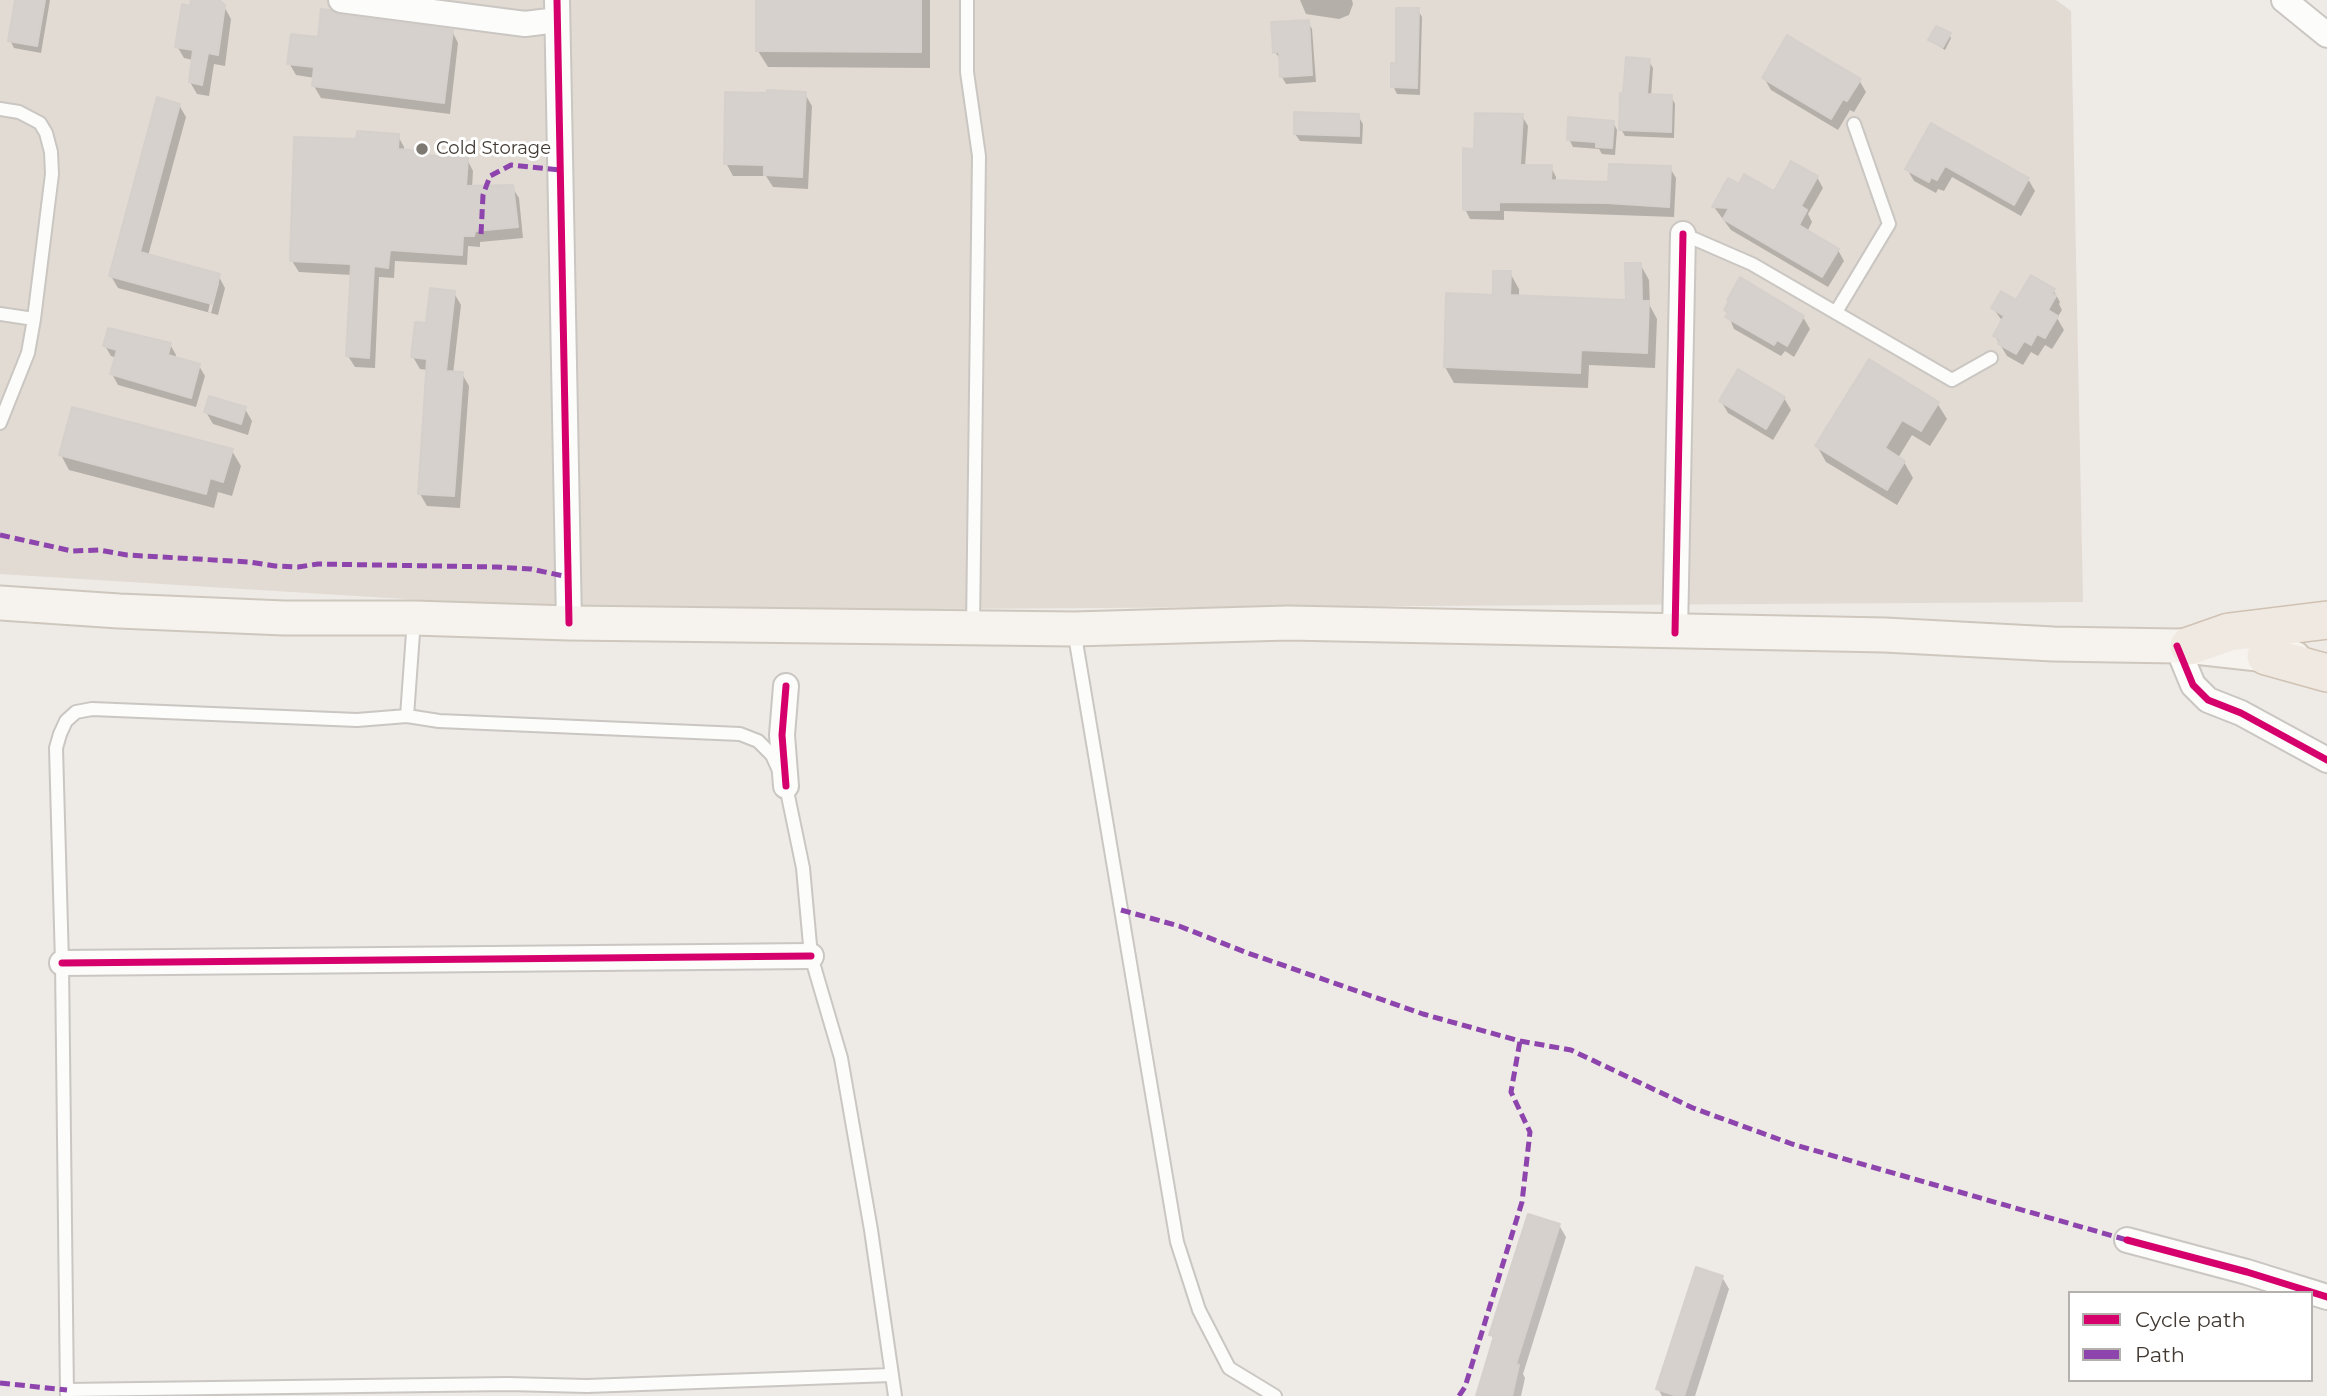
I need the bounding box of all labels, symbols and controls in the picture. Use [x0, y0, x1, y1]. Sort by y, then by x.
place label: Cold Storage [436, 138, 551, 160]
marker: Cold Storage [414, 141, 430, 157]
legend [2068, 1291, 2313, 1382]
text: Cycle path [2135, 1307, 2246, 1332]
text: Path [2135, 1342, 2185, 1367]

